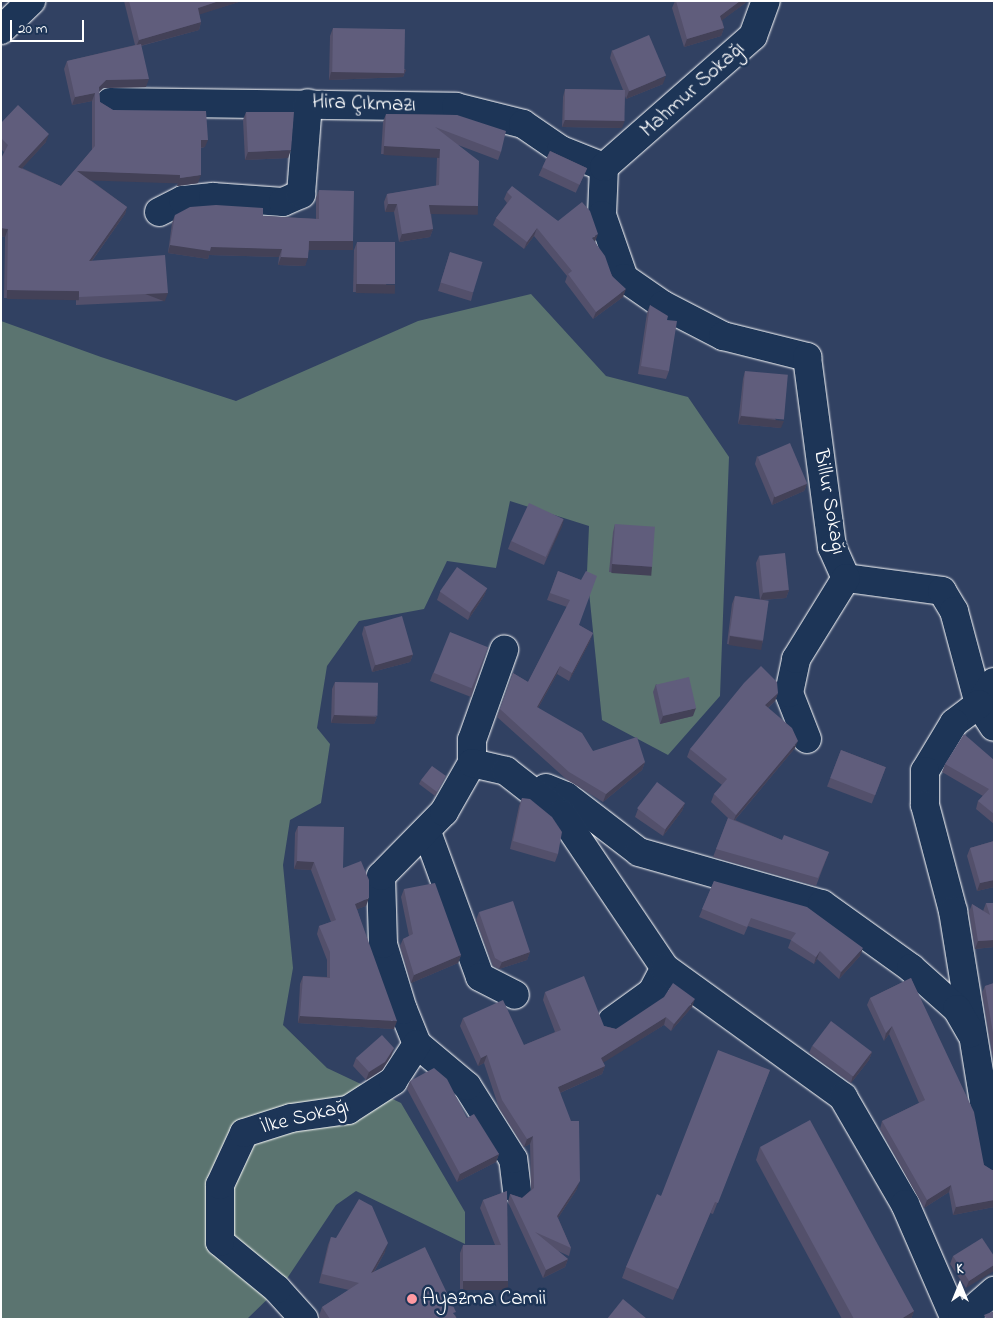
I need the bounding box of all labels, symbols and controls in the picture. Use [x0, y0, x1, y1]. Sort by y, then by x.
scale bar [12, 10, 86, 42]
text: 20 m [18, 18, 47, 40]
street label: Mahmur Sokağı [636, 37, 750, 143]
street label: Hira Çıkmazı [312, 90, 416, 118]
street label: Billur Sokağı [807, 448, 851, 556]
street label: İlke Sokağı [258, 1094, 352, 1140]
text: K [957, 1259, 963, 1280]
north arrow [935, 1260, 985, 1310]
place label: Ayazma Camii [422, 1286, 546, 1312]
marker: Ayazma Camii [406, 1293, 418, 1305]

